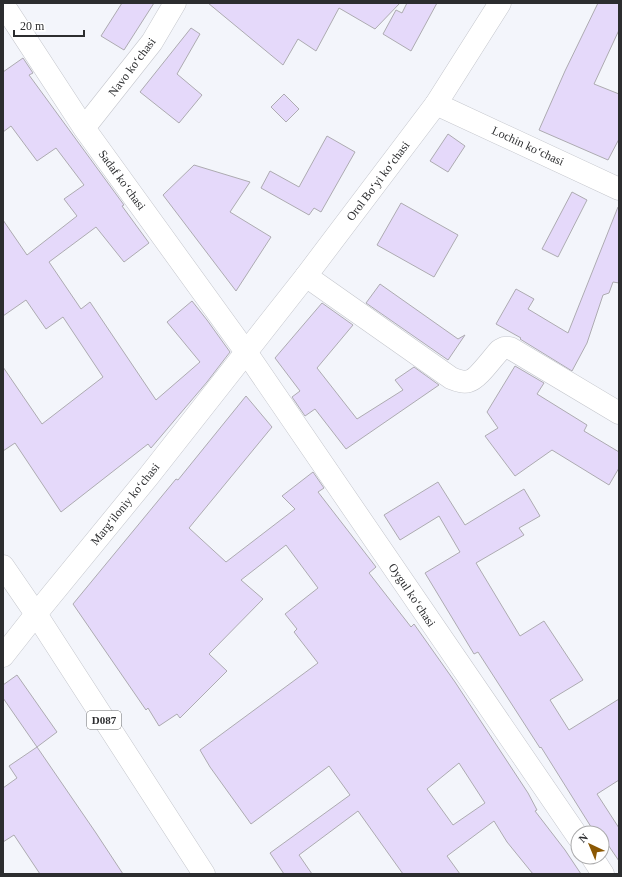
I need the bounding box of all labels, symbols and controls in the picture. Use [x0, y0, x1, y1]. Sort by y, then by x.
scale bar [14, 12, 84, 38]
text: 20 m [20, 19, 45, 33]
street label: Navo koʻchasi [105, 34, 159, 99]
street label: Lochin koʻchasi [490, 123, 567, 169]
street label: Orol Boʻyi koʻchasi [344, 138, 413, 224]
street label: Sadaf koʻchasi [95, 147, 149, 213]
street label: Margʻiloniy koʻchasi [88, 460, 163, 548]
street label: Oygul koʻchasi [386, 561, 439, 630]
road number: D087 [87, 711, 121, 729]
north arrow [570, 825, 610, 865]
text: N [576, 831, 590, 845]

